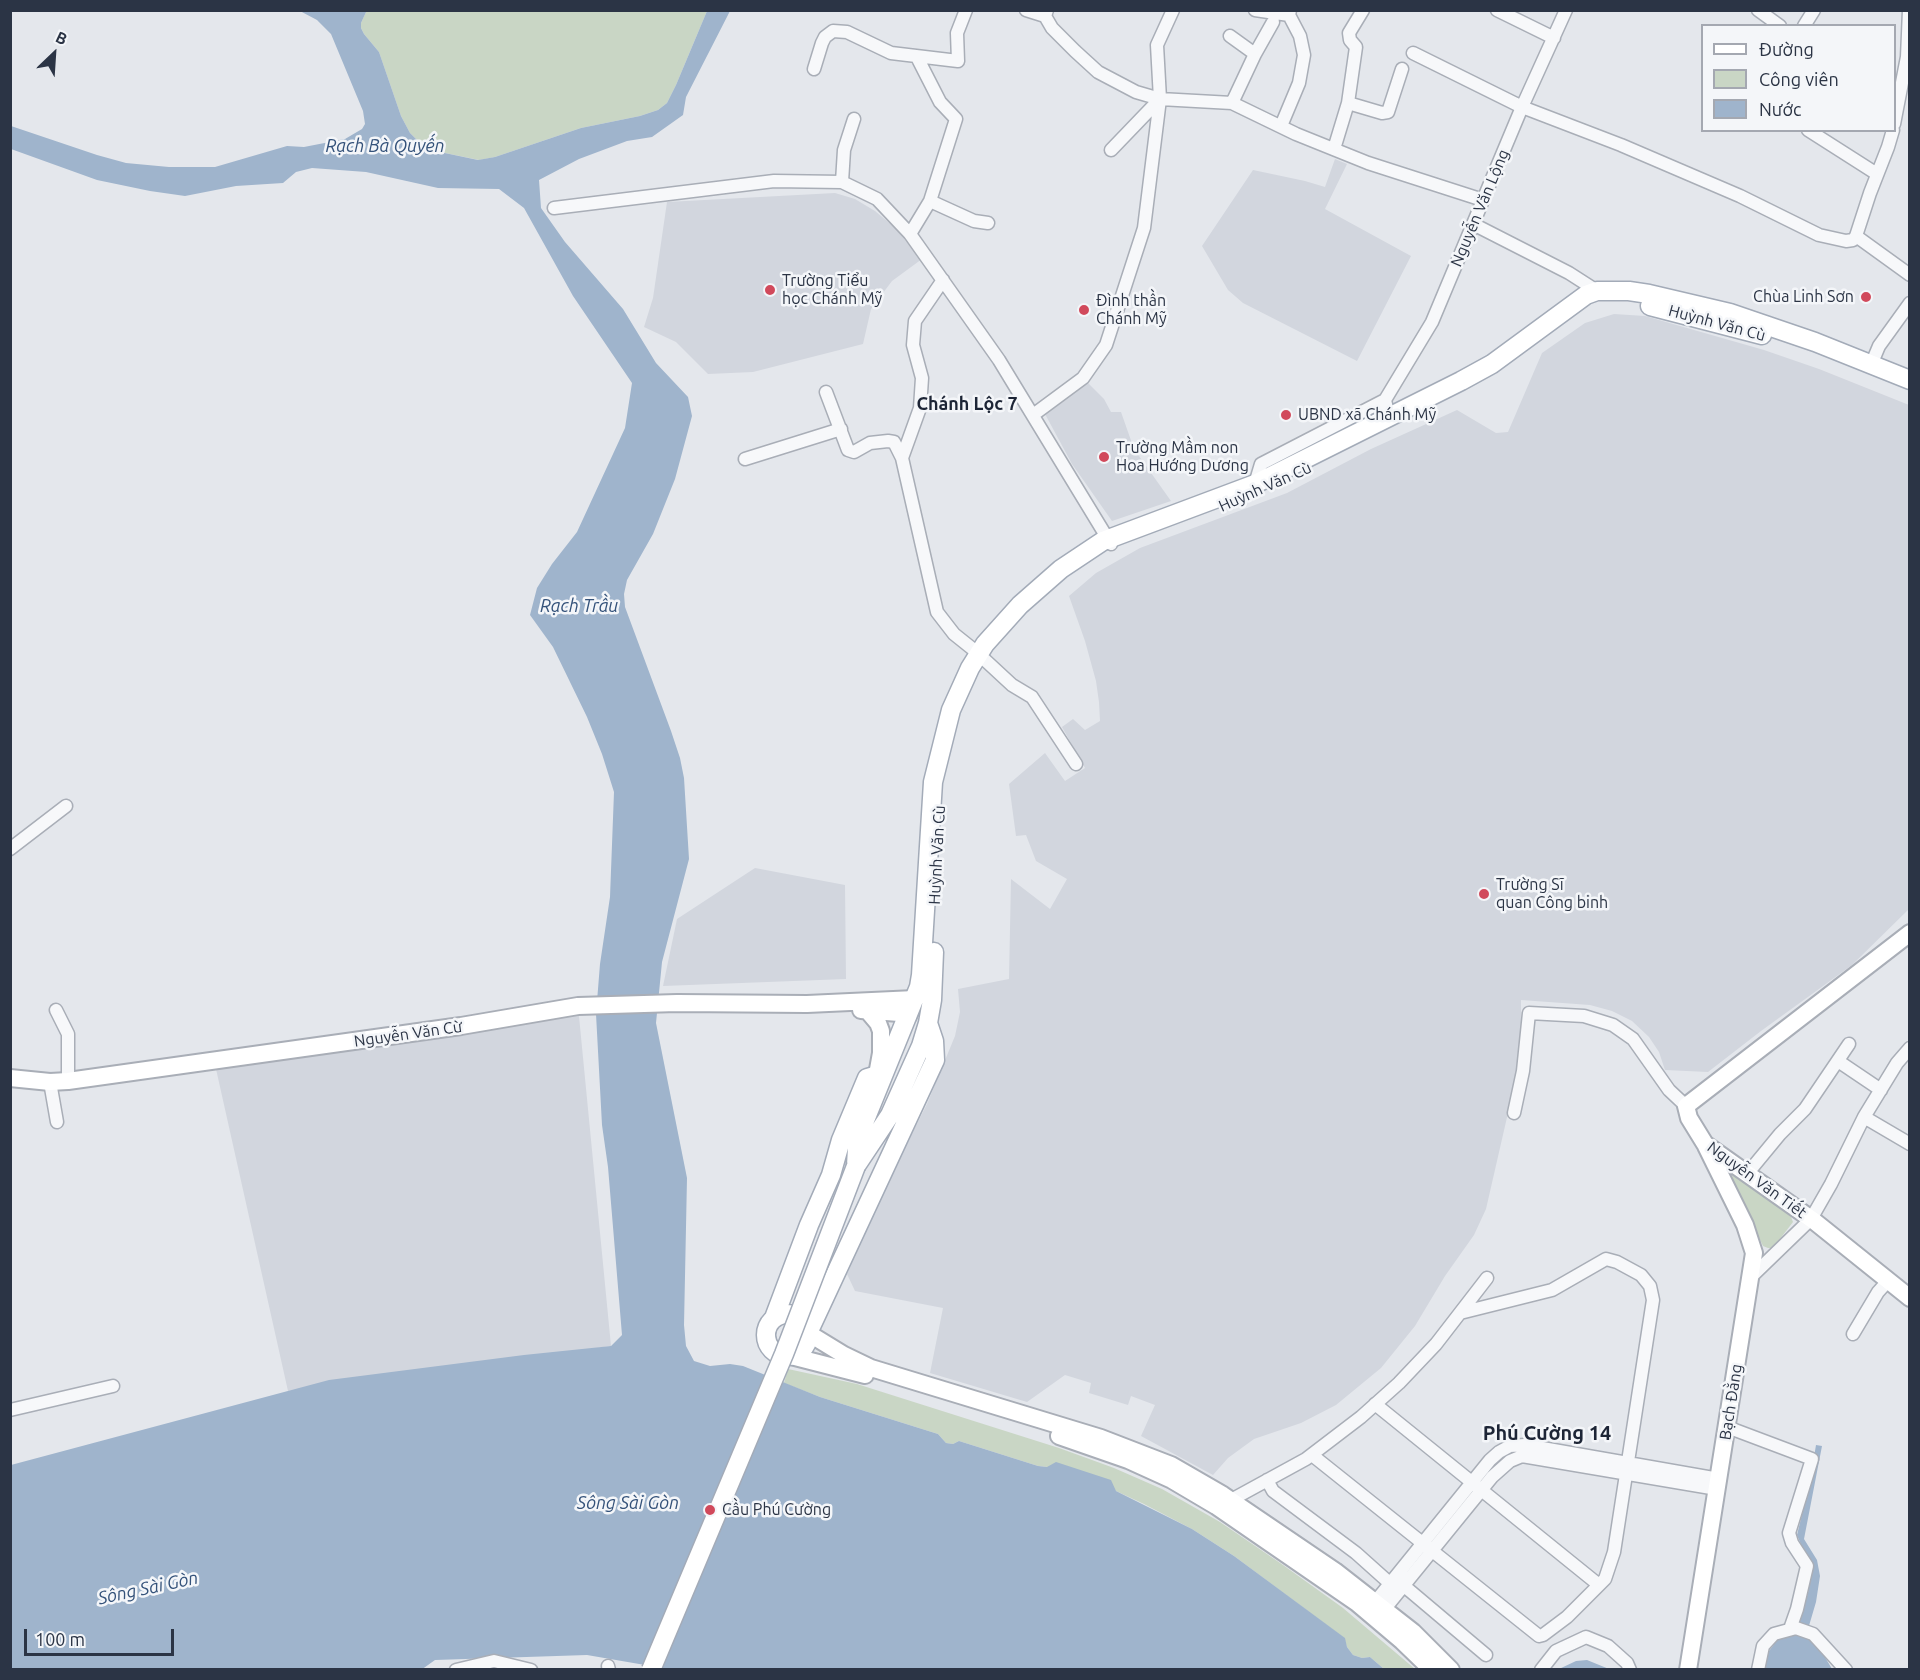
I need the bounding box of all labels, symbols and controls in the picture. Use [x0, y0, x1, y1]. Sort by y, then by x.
north arrow [24, 24, 84, 84]
legend [1701, 24, 1896, 132]
text: B [53, 27, 70, 48]
text: Đường [1759, 39, 1814, 59]
text: Công viên [1759, 69, 1839, 89]
text: Nước [1759, 99, 1801, 119]
water label: Rạch Bà Quyến [325, 135, 445, 157]
street label: Nguyễn Văn Lộng [1447, 146, 1513, 270]
place label: Trường Tiểu học Chánh Mỹ [782, 271, 882, 309]
marker: Trường Tiểu học Chánh Mỹ [763, 283, 777, 297]
place label: Chùa Linh Sơn [1753, 287, 1854, 307]
marker: Chùa Linh Sơn [1859, 290, 1873, 304]
place label: Đình thần Chánh Mỹ [1096, 291, 1167, 329]
street label: Huỳnh Văn Cù [1666, 301, 1768, 345]
marker: Đình thần Chánh Mỹ [1077, 303, 1091, 317]
district label: Chánh Lộc 7 [916, 393, 1018, 415]
place label: UBND xã Chánh Mỹ [1298, 405, 1436, 425]
marker: UBND xã Chánh Mỹ [1279, 408, 1293, 422]
place label: Trường Mầm non Hoa Hướng Dương [1116, 438, 1249, 476]
marker: Trường Mầm non Hoa Hướng Dương [1097, 450, 1111, 464]
street label: Huỳnh Văn Cù [1216, 458, 1314, 516]
water label: Rạch Trầu [540, 595, 618, 617]
street label: Huỳnh Văn Cù [925, 805, 949, 905]
place label: Trường Sĩ quan Công binh [1496, 875, 1608, 913]
marker: Trường Sĩ quan Công binh [1477, 887, 1491, 901]
street label: Nguyễn Văn Cừ [353, 1017, 463, 1051]
street label: Nguyễn Văn Tiết [1704, 1137, 1810, 1223]
street label: Bạch Đằng [1716, 1363, 1746, 1441]
district label: Phú Cường 14 [1483, 1421, 1611, 1445]
water label: Sông Sài Gòn [577, 1492, 679, 1514]
place label: Cầu Phú Cường [722, 1500, 831, 1520]
marker: Cầu Phú Cường [703, 1503, 717, 1517]
water label: Sông Sài Gòn [96, 1567, 200, 1609]
scale bar [27, 1617, 177, 1655]
text: 100 m [35, 1629, 85, 1649]

